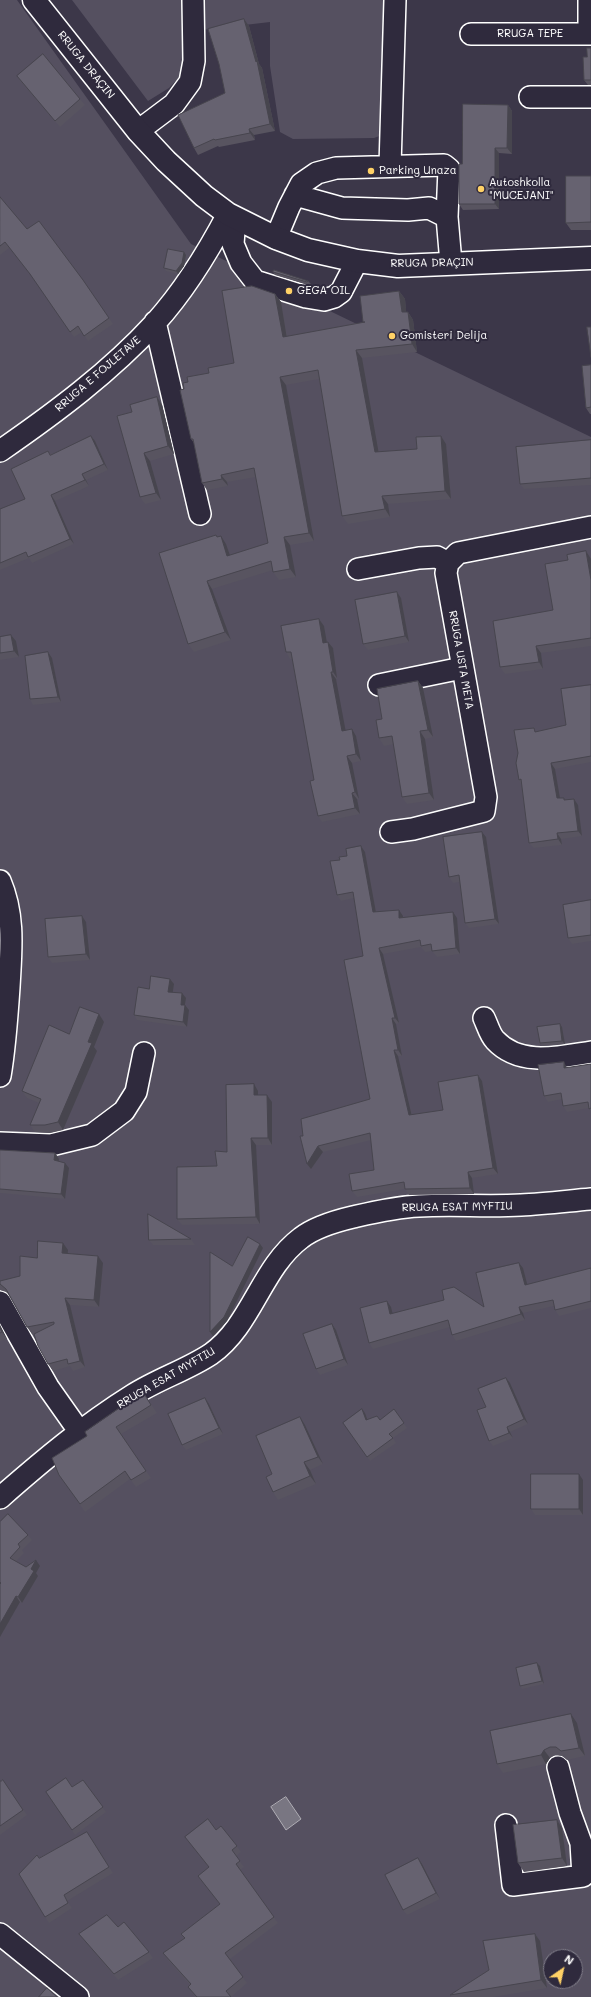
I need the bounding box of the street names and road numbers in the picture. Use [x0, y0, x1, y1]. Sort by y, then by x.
street label: RRUGA TEPE [497, 27, 563, 41]
street label: RRUGA DRAÇIN [55, 29, 117, 101]
street label: RRUGA DRAÇIN [390, 256, 474, 270]
street label: RRUGA E FOJLETAVE [53, 333, 143, 415]
street label: RRUGA USTA META [446, 609, 476, 711]
street label: RRUGA ESAT MYFTIU [401, 1199, 513, 1215]
street label: RRUGA ESAT MYFTIU [115, 1345, 217, 1411]

